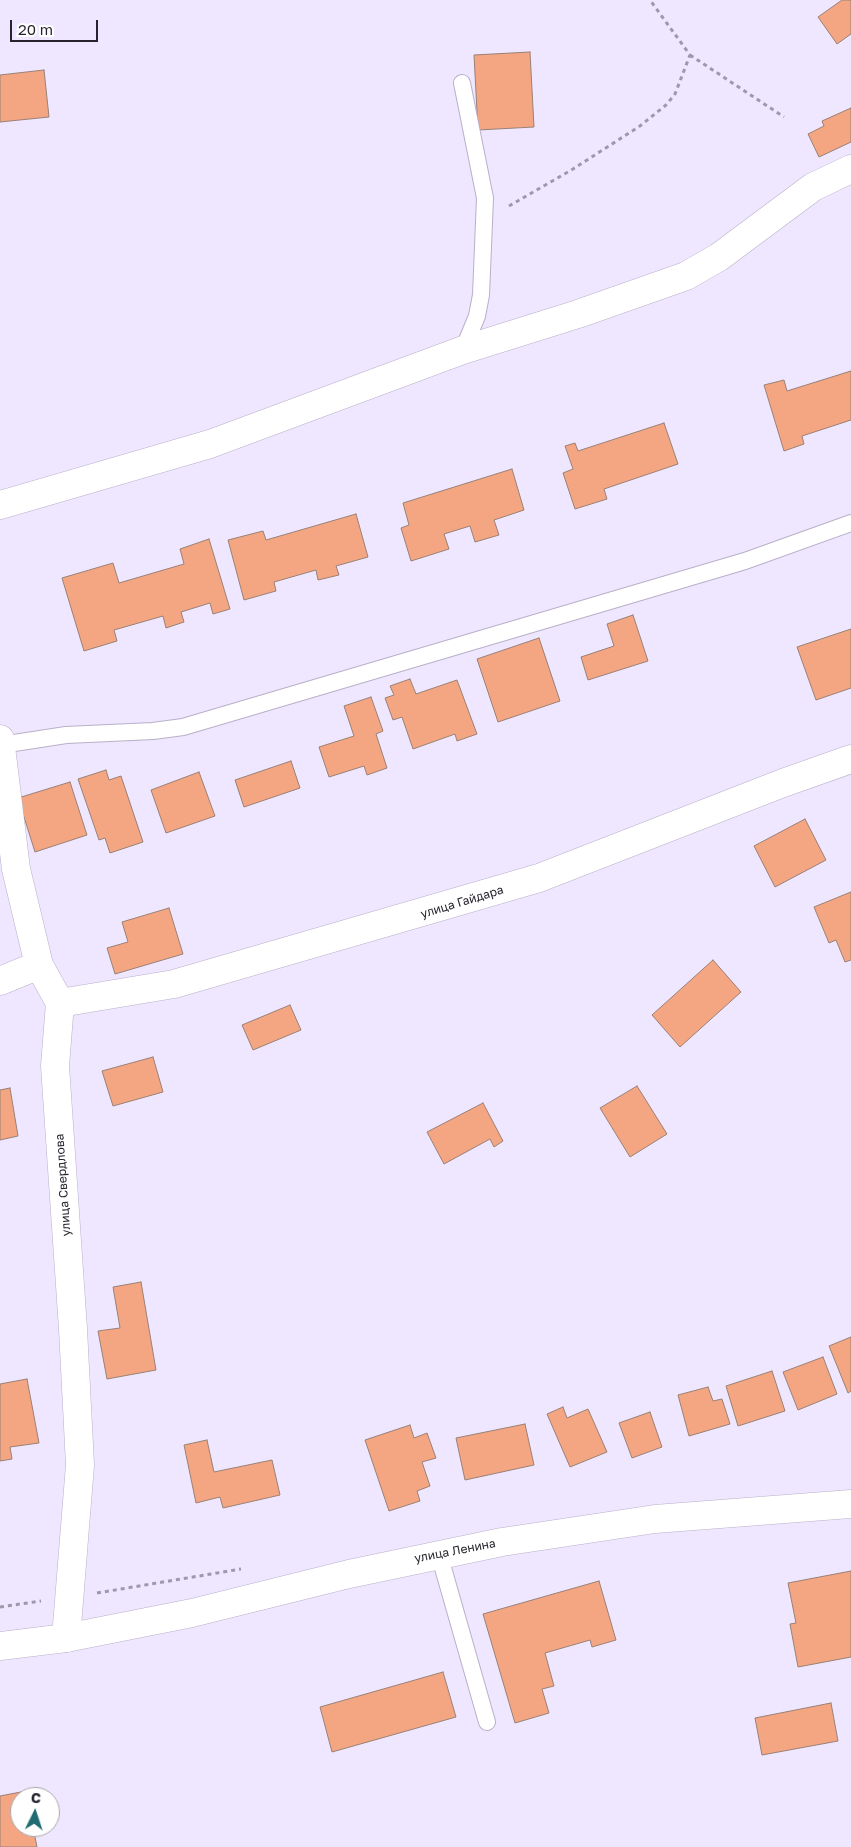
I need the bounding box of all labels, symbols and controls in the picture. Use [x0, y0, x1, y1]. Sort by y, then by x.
scale bar [12, 10, 100, 42]
text: 20 m [18, 20, 53, 38]
street label: улица Гайдара [419, 883, 505, 921]
street label: улица Свердлова [52, 1133, 74, 1237]
street label: улица Ленина [413, 1536, 497, 1566]
north arrow [10, 1787, 60, 1837]
text: С [30, 1789, 42, 1806]

